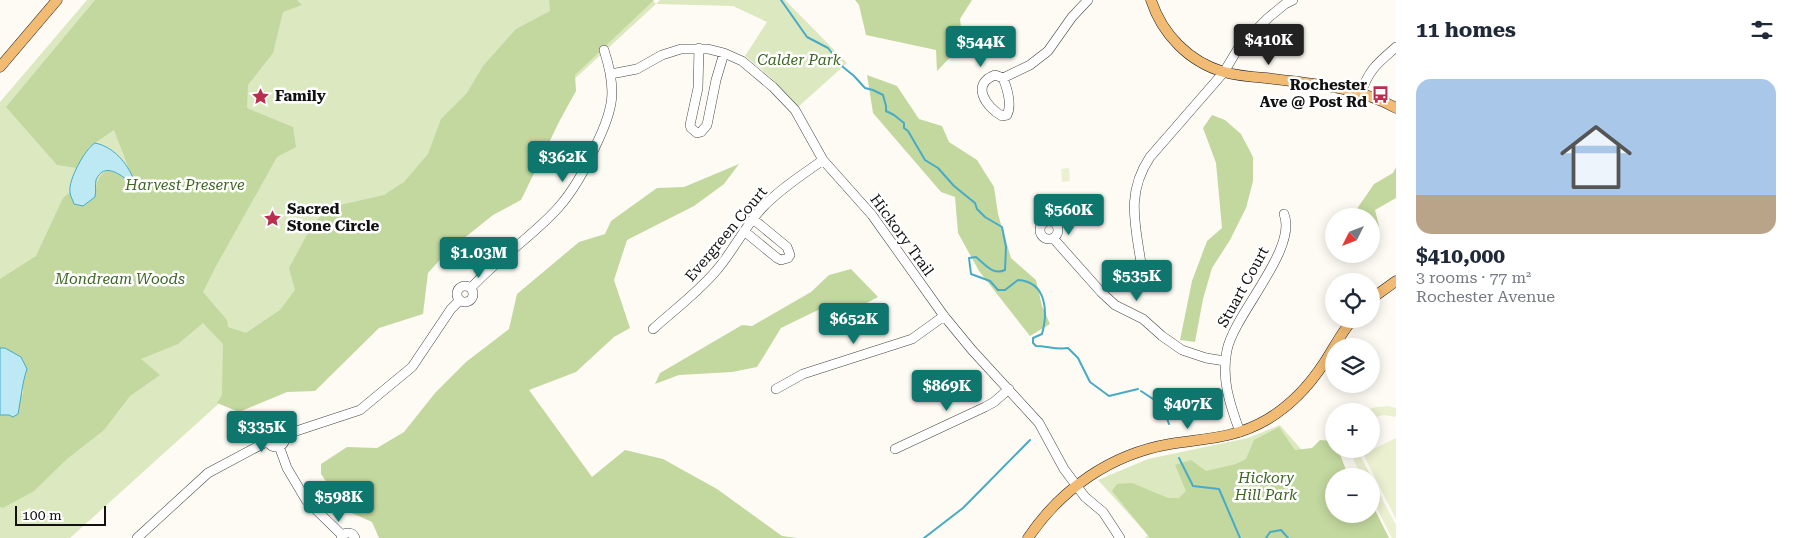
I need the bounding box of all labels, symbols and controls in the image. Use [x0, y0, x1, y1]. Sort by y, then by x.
icon: filters [1748, 16, 1776, 44]
text: 11 homes [1416, 18, 1516, 42]
pin: $410K [1234, 23, 1304, 66]
pin: $544K [946, 26, 1016, 68]
text: $410K [1245, 30, 1293, 49]
text: $544K [957, 32, 1005, 51]
park label: Calder Park [757, 51, 842, 69]
place label: Rochester Ave @ Post Rd [1260, 76, 1367, 111]
bus stop icon: Rochester Ave @ Post Rd [1371, 84, 1391, 104]
place icon: Family [251, 86, 271, 106]
place label: Family [275, 87, 326, 105]
icon: home [1551, 112, 1641, 202]
pin: $362K [528, 140, 598, 183]
text: $362K [539, 147, 587, 166]
park label: Harvest Preserve [124, 176, 245, 194]
street label: Evergreen Court [681, 183, 771, 285]
street label: Hickory Trail [866, 191, 938, 280]
pin: $560K [1034, 194, 1104, 236]
place label: Sacred Stone Circle [287, 200, 380, 235]
text: $560K [1045, 200, 1093, 219]
place icon: Sacred Stone Circle [263, 208, 283, 228]
north arrow [1325, 208, 1380, 262]
map controls [1325, 208, 1380, 523]
pin: $1.03M [438, 236, 520, 279]
text: $1.03M [451, 243, 507, 262]
street label: Stuart Court [1213, 243, 1273, 331]
text: $410,000 [1416, 244, 1505, 268]
pin: $535K [1102, 260, 1172, 302]
text: $535K [1113, 266, 1161, 285]
text: 3 rooms · 77 m² [1416, 268, 1531, 287]
park label: Mondream Woods [54, 270, 185, 288]
button: locate [1325, 273, 1380, 328]
text: Rochester Avenue [1416, 287, 1555, 306]
pin: $652K [819, 302, 889, 345]
text: $652K [830, 309, 878, 328]
button: layers [1325, 338, 1380, 393]
pin: $869K [912, 370, 982, 412]
text: $869K [923, 376, 971, 395]
pin: $407K [1153, 388, 1223, 430]
text: $407K [1164, 394, 1212, 413]
button: + [1325, 403, 1380, 458]
pin: $335K [227, 410, 297, 453]
text: $335K [238, 417, 286, 436]
button: − [1325, 468, 1380, 523]
park label: Hickory Hill Park [1234, 469, 1298, 504]
pin: $598K [304, 480, 374, 523]
text: $598K [315, 487, 363, 506]
scale bar [15, 503, 106, 526]
text: 100 m [22, 507, 62, 523]

